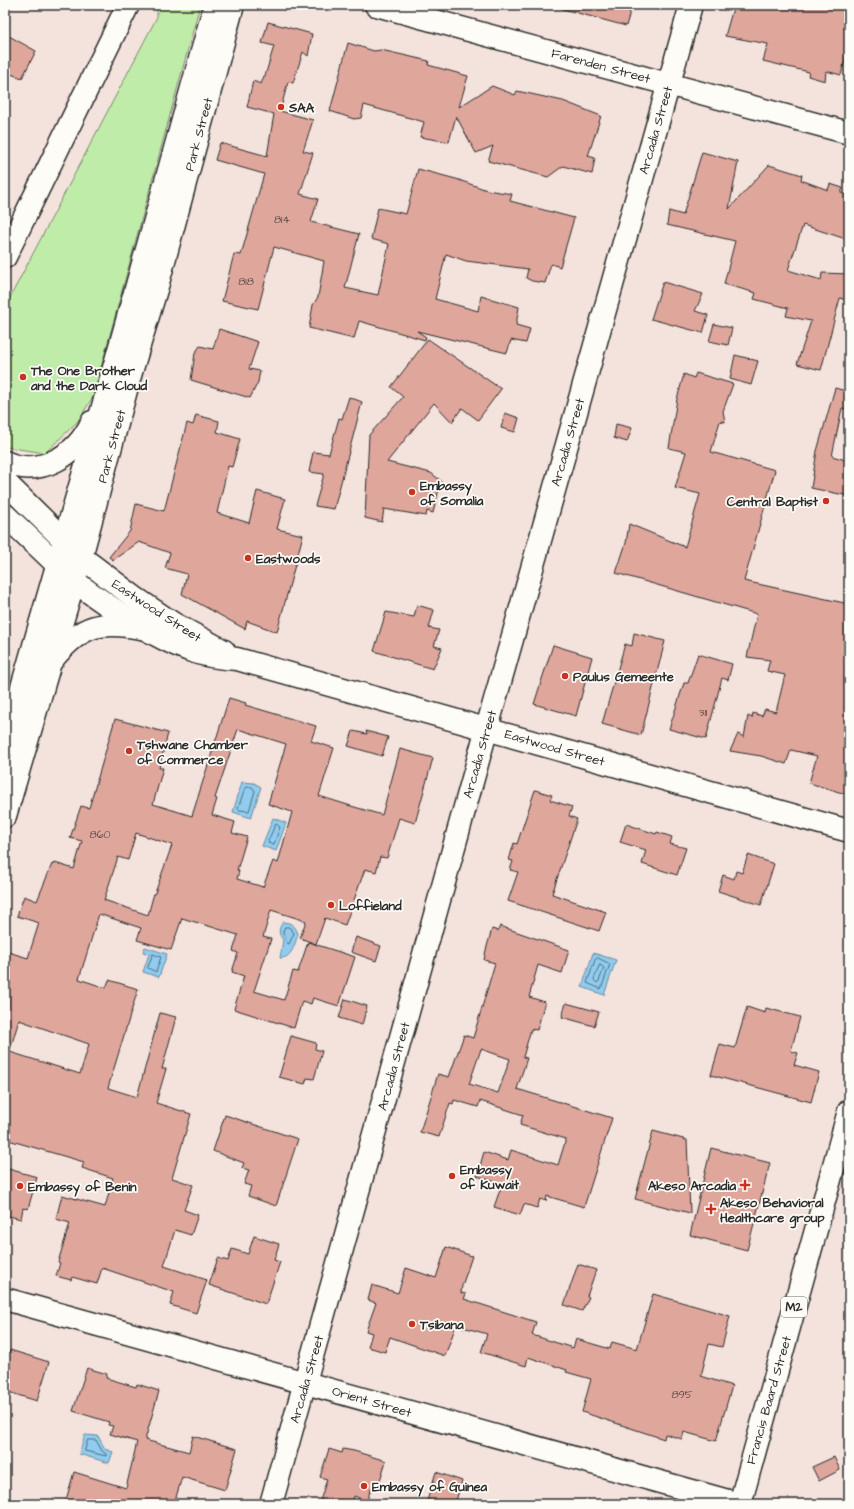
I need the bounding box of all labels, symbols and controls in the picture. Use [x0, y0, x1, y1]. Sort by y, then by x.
street label: Farenden Street [549, 44, 653, 88]
street label: Arcadia Street [635, 83, 677, 176]
street label: Park Street [181, 95, 218, 173]
place label: SAA [288, 99, 315, 117]
marker: SAA [276, 102, 286, 112]
house number: 814 [274, 212, 291, 227]
house number: 818 [238, 274, 254, 289]
place label: The One Brother and the Dark Cloud [30, 362, 147, 395]
marker: The One Brother and the Dark Cloud [18, 372, 28, 382]
street label: Arcadia Street [547, 395, 589, 488]
street label: Park Street [94, 407, 131, 485]
place label: Embassy of Somalia [420, 477, 484, 510]
marker: Embassy of Somalia [407, 487, 417, 497]
place label: Central Baptist [727, 493, 819, 512]
marker: Central Baptist [821, 496, 831, 506]
place label: Eastwoods [256, 550, 321, 568]
marker: Eastwoods [243, 553, 253, 563]
street label: Eastwood Street [108, 575, 205, 647]
place label: Paulus Gemeente [573, 668, 674, 686]
marker: Paulus Gemeente [560, 671, 570, 681]
house number: 311 [699, 705, 708, 720]
street label: Arcadia Street [459, 707, 501, 800]
street label: Eastwood Street [503, 725, 608, 771]
place label: Tshwane Chamber of Commerce [136, 736, 249, 769]
marker: Tshwane Chamber of Commerce [124, 746, 134, 756]
house number: 860 [90, 827, 111, 842]
place label: Loffieland [339, 897, 402, 915]
marker: Loffieland [326, 900, 336, 910]
street label: Arcadia Street [374, 1019, 415, 1112]
place label: Embassy of Kuwait [460, 1161, 520, 1194]
marker: Embassy of Kuwait [447, 1171, 457, 1181]
place label: Akeso Arcadia [648, 1177, 736, 1195]
place label: Embassy of Benin [28, 1178, 137, 1197]
marker: Akeso Arcadia [739, 1179, 751, 1191]
marker: Embassy of Benin [15, 1181, 25, 1191]
place label: Akeso Behavioral Healthcare group [720, 1194, 825, 1229]
marker: Akeso Behavioral Healthcare group [705, 1203, 717, 1215]
road number: M2 [781, 1297, 807, 1317]
place label: Tsibana [419, 1316, 464, 1334]
marker: Tsibana [407, 1319, 417, 1329]
street label: Arcadia Street [286, 1332, 328, 1425]
street label: Francis Baard Street [742, 1333, 796, 1467]
street label: Orient Street [330, 1382, 414, 1422]
house number: 895 [671, 1387, 693, 1402]
place label: Embassy of Guinea [372, 1478, 487, 1497]
marker: Embassy of Guinea [359, 1481, 369, 1491]

